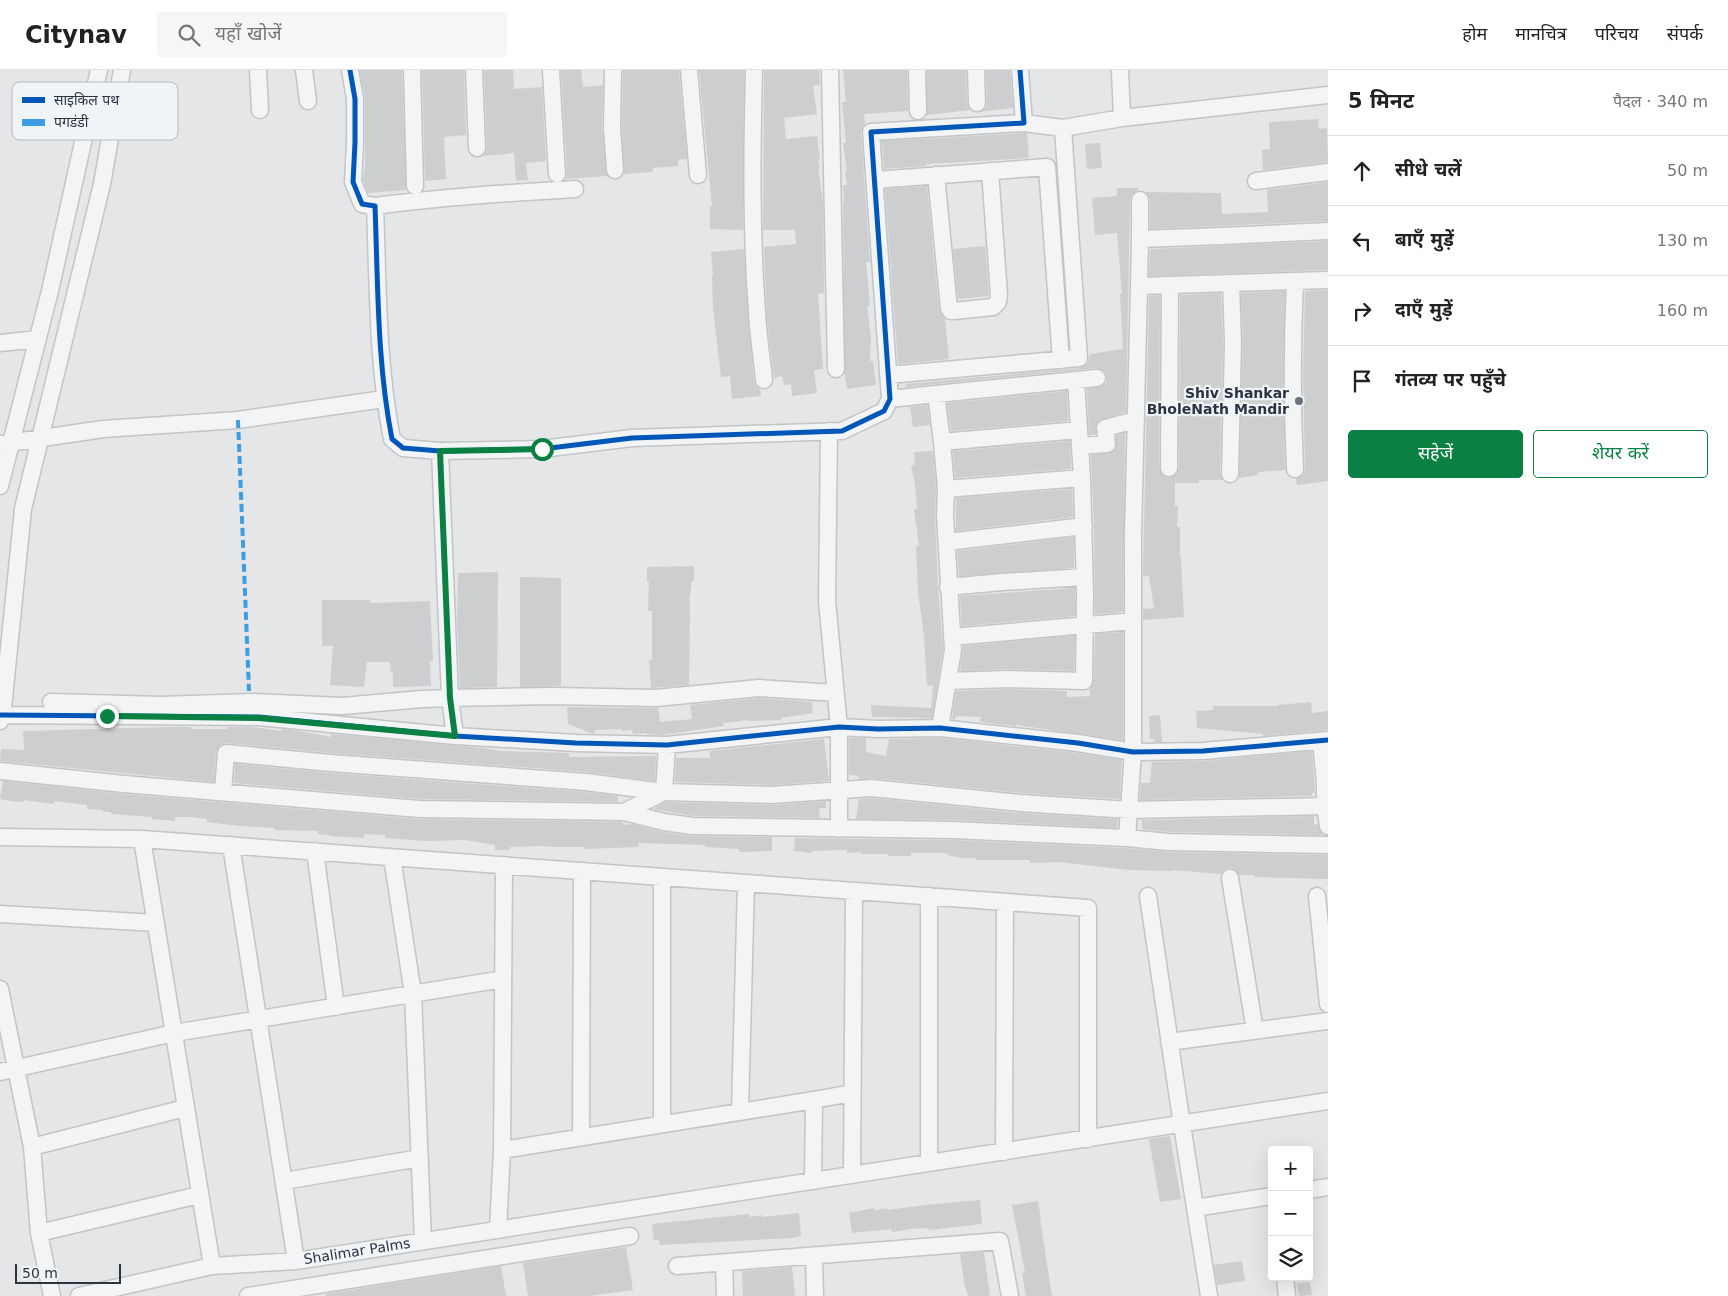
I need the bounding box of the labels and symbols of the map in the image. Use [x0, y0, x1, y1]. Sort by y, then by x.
legend [12, 82, 178, 140]
text: साइकिल पथ [54, 92, 120, 108]
text: पगडंडी [54, 114, 89, 130]
place label: Shiv Shankar BholeNath Mandir [1147, 385, 1289, 417]
marker: Shiv Shankar BholeNath Mandir [1293, 395, 1305, 407]
route start [531, 438, 554, 461]
route end [96, 705, 119, 728]
street label: Shalimar Palms [303, 1235, 411, 1267]
scale bar [15, 1261, 121, 1284]

